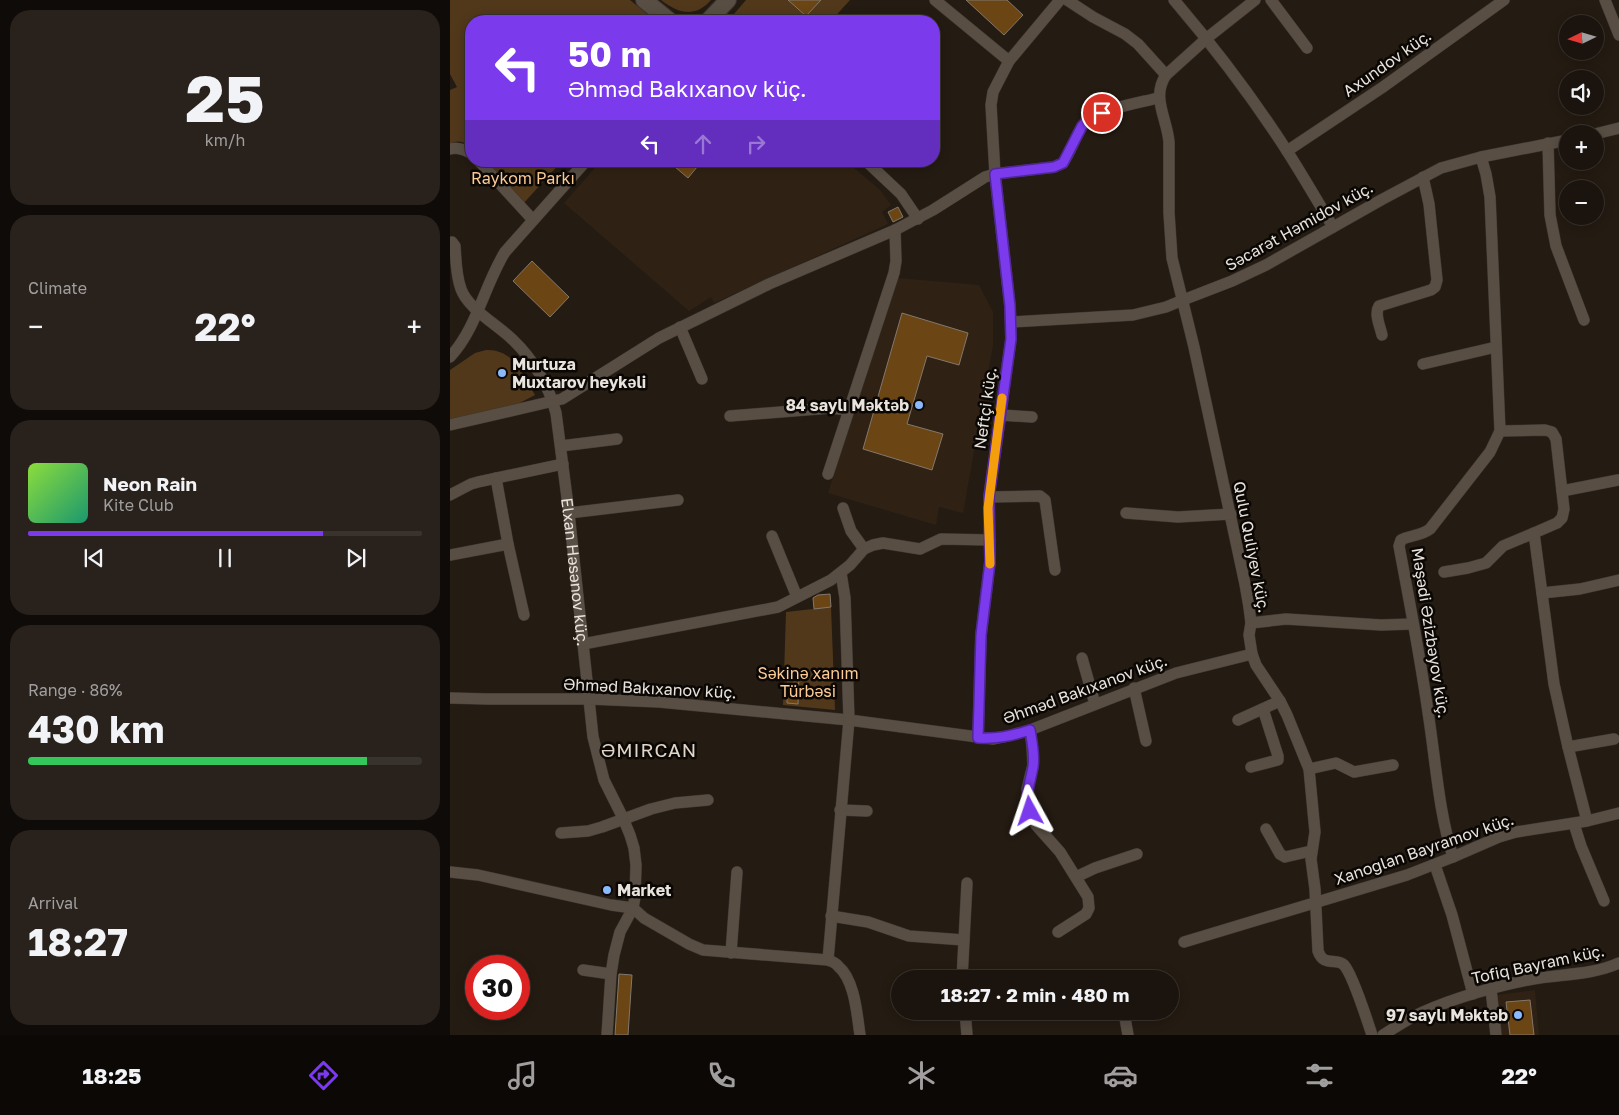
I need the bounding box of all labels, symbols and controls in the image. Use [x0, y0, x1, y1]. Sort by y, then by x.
north arrow [1559, 15, 1604, 60]
map controls [1559, 15, 1604, 225]
street label: Axundov küç. [1339, 25, 1435, 101]
text: 50 m [568, 33, 651, 75]
icon: left [485, 35, 550, 100]
text: 25 [185, 58, 265, 136]
button: sound [1559, 70, 1604, 115]
text: Əhməd Bakıxanov küç. [568, 75, 807, 102]
pin [1081, 92, 1123, 134]
icon: arrive [1088, 99, 1116, 127]
button: + [1559, 125, 1604, 170]
text: km/h [205, 130, 245, 150]
icon: left [636, 130, 664, 158]
icon: ahead [689, 130, 717, 158]
icon: right [742, 130, 770, 158]
park label: Raykom Parkı [471, 168, 575, 188]
street label: Səcarət Həmidov küç. [1222, 177, 1376, 275]
button: − [1559, 180, 1604, 225]
text: Climate [28, 278, 87, 298]
text: 22° [194, 304, 256, 349]
text: − [28, 310, 43, 343]
text: + [407, 310, 422, 343]
place label: Murtuza Muxtarov heykəli [512, 354, 646, 392]
street label: Neftçi küç. [969, 366, 1001, 450]
marker: Murtuza Muxtarov heykəli [496, 367, 508, 379]
place label: 84 saylı Məktəb [786, 395, 909, 415]
marker: 84 saylı Məktəb [913, 399, 925, 411]
text: Neon Rain [103, 472, 197, 495]
street label: Qulu Quliyev küç. [1229, 479, 1275, 615]
text: Kite Club [103, 495, 174, 515]
street label: Elxan Həsənov küç. [557, 496, 593, 647]
icon: previous [80, 544, 108, 572]
icon: pause [211, 544, 239, 572]
icon: next [342, 544, 370, 572]
street label: Məşədi Əzizbəyov küç. [1408, 546, 1454, 720]
street label: Əhməd Bakıxanov küç. [1000, 650, 1170, 728]
park label: Səkinə xanım Türbəsi [757, 663, 859, 701]
street label: Əhməd Bakıxanov küç. [563, 673, 737, 703]
text: Range · 86% [28, 680, 122, 700]
text: 430 km [28, 706, 164, 751]
district label: ƏMIRCAN [601, 738, 697, 761]
position arrow [1003, 784, 1055, 836]
street label: Xanoğlan Bayramov küç. [1332, 809, 1516, 889]
place label: Market [617, 880, 671, 900]
marker: Market [601, 884, 613, 896]
text: Arrival [28, 893, 78, 913]
text: 18:27 [28, 919, 128, 964]
street label: Tofiq Bayram küç. [1470, 940, 1606, 988]
speed limit sign: 30 [465, 955, 530, 1020]
text: 18:27 · 2 min · 480 m [941, 983, 1129, 1006]
place label: 97 saylı Məktəb [1386, 1005, 1508, 1025]
marker: 97 saylı Məktəb [1512, 1009, 1524, 1021]
icon: directions [306, 1058, 341, 1093]
icon: music [505, 1058, 540, 1093]
icon: phone [704, 1058, 739, 1093]
icon: climate [904, 1058, 939, 1093]
icon: car [1103, 1058, 1138, 1093]
icon: filters [1302, 1058, 1337, 1093]
text: 18:25 [82, 1062, 141, 1089]
text: 22° [1501, 1062, 1537, 1089]

